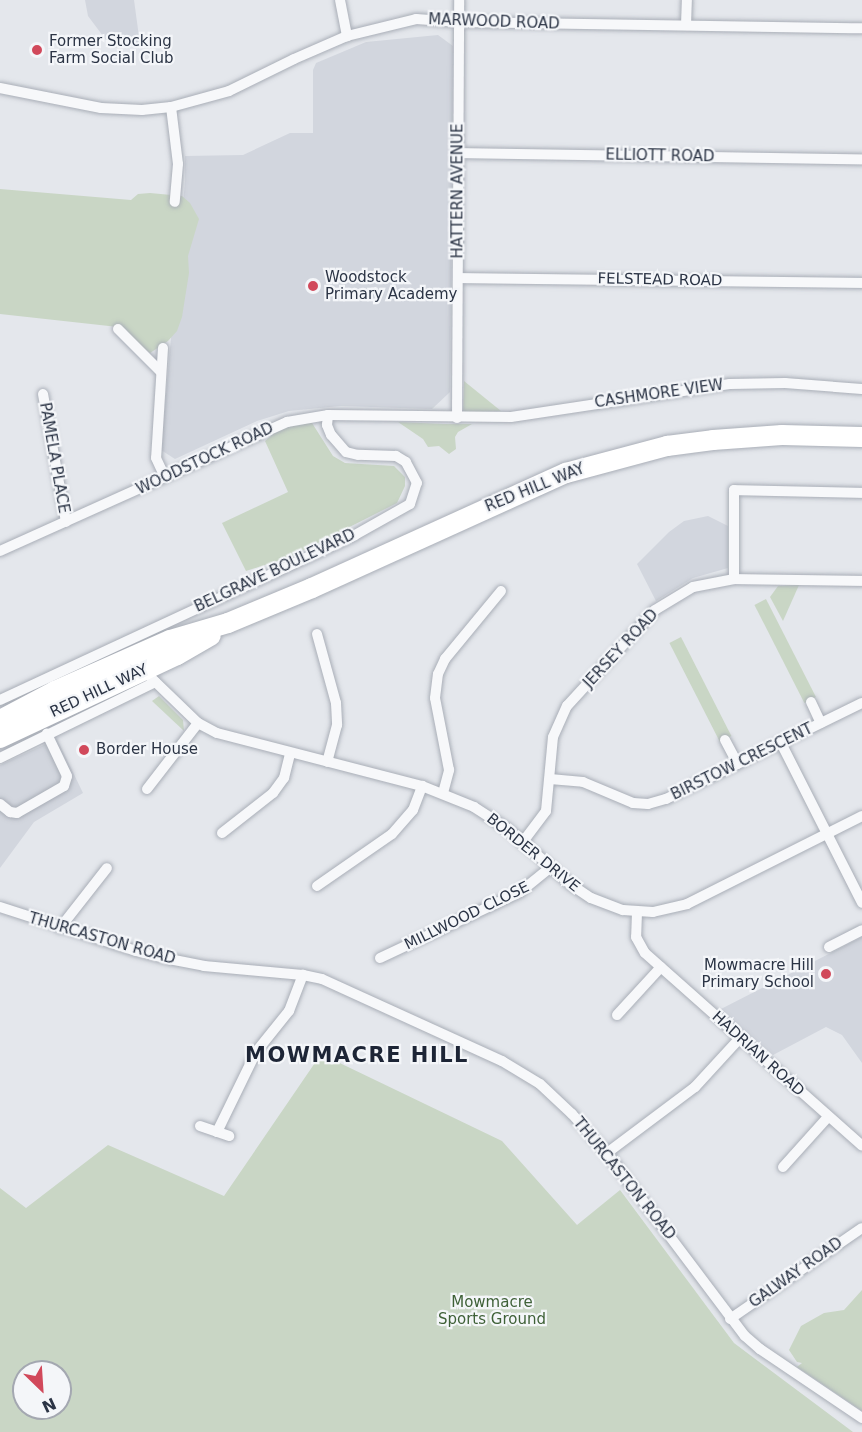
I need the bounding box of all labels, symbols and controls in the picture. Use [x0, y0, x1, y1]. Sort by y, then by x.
street label: MARWOOD ROAD [428, 11, 560, 33]
place label: Former Stocking Farm Social Club [49, 32, 174, 67]
marker: Former Stocking Farm Social Club [30, 43, 44, 57]
street label: HATTERN AVENUE [449, 123, 467, 259]
street label: ELLIOTT ROAD [605, 146, 715, 166]
place label: Woodstock Primary Academy [325, 268, 457, 303]
street label: FELSTEAD ROAD [597, 270, 723, 290]
marker: Woodstock Primary Academy [306, 279, 320, 293]
street label: CASHMORE VIEW [593, 376, 725, 412]
street label: PAMELA PLACE [35, 401, 73, 515]
street label: WOODSTOCK ROAD [134, 419, 276, 499]
street label: RED HILL WAY [483, 460, 587, 516]
street label: BELGRAVE BOULEVARD [192, 526, 358, 616]
street label: JERSEY ROAD [580, 606, 662, 692]
street label: RED HILL WAY [47, 661, 151, 721]
street label: BIRSTOW CRESCENT [668, 720, 816, 804]
place label: Border House [96, 741, 198, 759]
marker: Border House [77, 743, 91, 757]
street label: BORDER DRIVE [483, 810, 583, 896]
street label: MILLWOOD CLOSE [402, 878, 532, 954]
street label: THURCASTON ROAD [26, 909, 178, 969]
place label: Mowmacre Hill Primary School [701, 956, 814, 991]
marker: Mowmacre Hill Primary School [819, 967, 833, 981]
street label: HADRIAN ROAD [708, 1008, 808, 1100]
district label: MOWMACRE HILL [245, 1042, 469, 1068]
street label: THURCASTON ROAD [569, 1114, 679, 1244]
street label: GALWAY ROAD [746, 1234, 846, 1312]
park label: Mowmacre Sports Ground [438, 1293, 546, 1328]
north arrow [12, 1360, 72, 1420]
text: N [39, 1394, 59, 1416]

